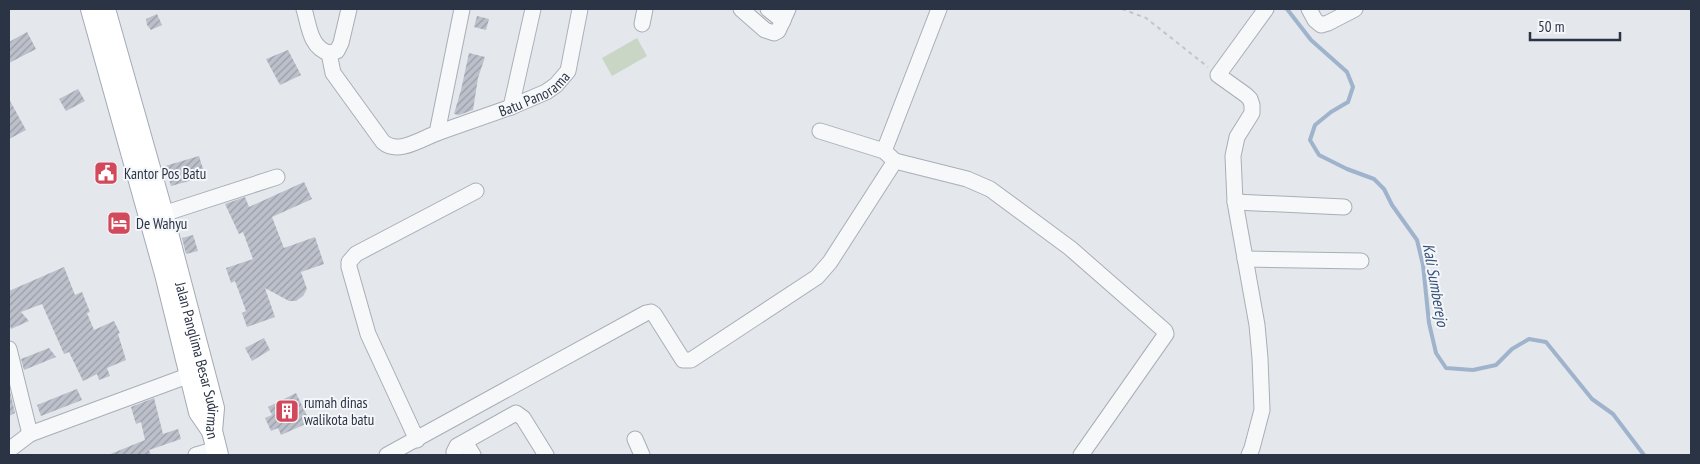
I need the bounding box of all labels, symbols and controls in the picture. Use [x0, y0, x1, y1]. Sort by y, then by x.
scale bar [1530, 10, 1620, 42]
text: 50 m [1538, 17, 1564, 36]
street label: Batu Panorama [496, 67, 573, 120]
public building icon: Kantor Pos Batu [93, 160, 119, 186]
place label: Kantor Pos Batu [124, 164, 206, 183]
hotel icon: De Wahyu [106, 210, 132, 236]
place label: De Wahyu [136, 214, 187, 233]
water label: Kali Sumberejo [1419, 242, 1453, 329]
street label: Jalan Panglima Besar Sudirman [171, 279, 223, 441]
place label: rumah dinas walikota batu [304, 393, 374, 429]
building icon: rumah dinas walikota batu [274, 398, 300, 424]

